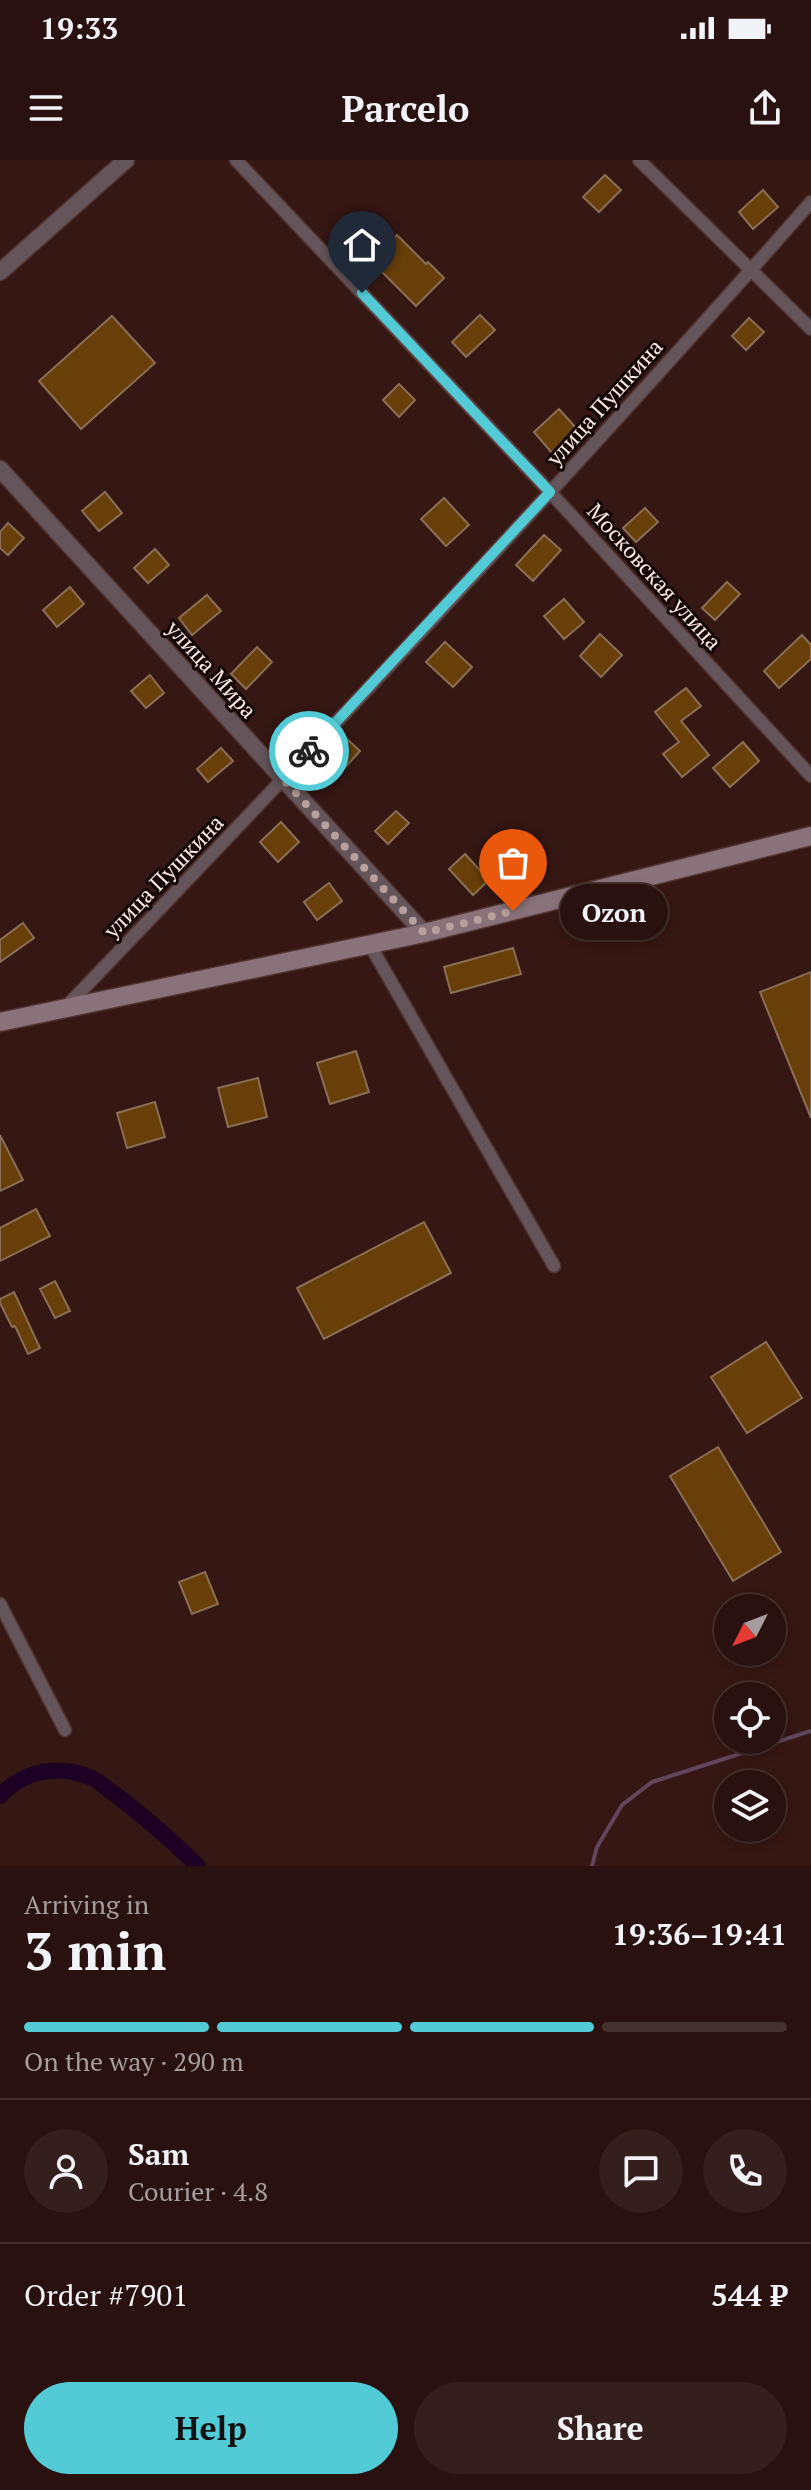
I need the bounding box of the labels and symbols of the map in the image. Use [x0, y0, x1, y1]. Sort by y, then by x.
pin [328, 211, 396, 293]
street label: улица Пушкина [539, 332, 669, 472]
street label: Московская улица [581, 497, 729, 655]
street label: улица Мира [160, 613, 264, 724]
courier [269, 711, 349, 791]
street label: улица Пушкина [96, 808, 229, 945]
pin [479, 829, 547, 911]
callout: Ozon [561, 883, 669, 939]
north arrow [714, 1594, 786, 1666]

